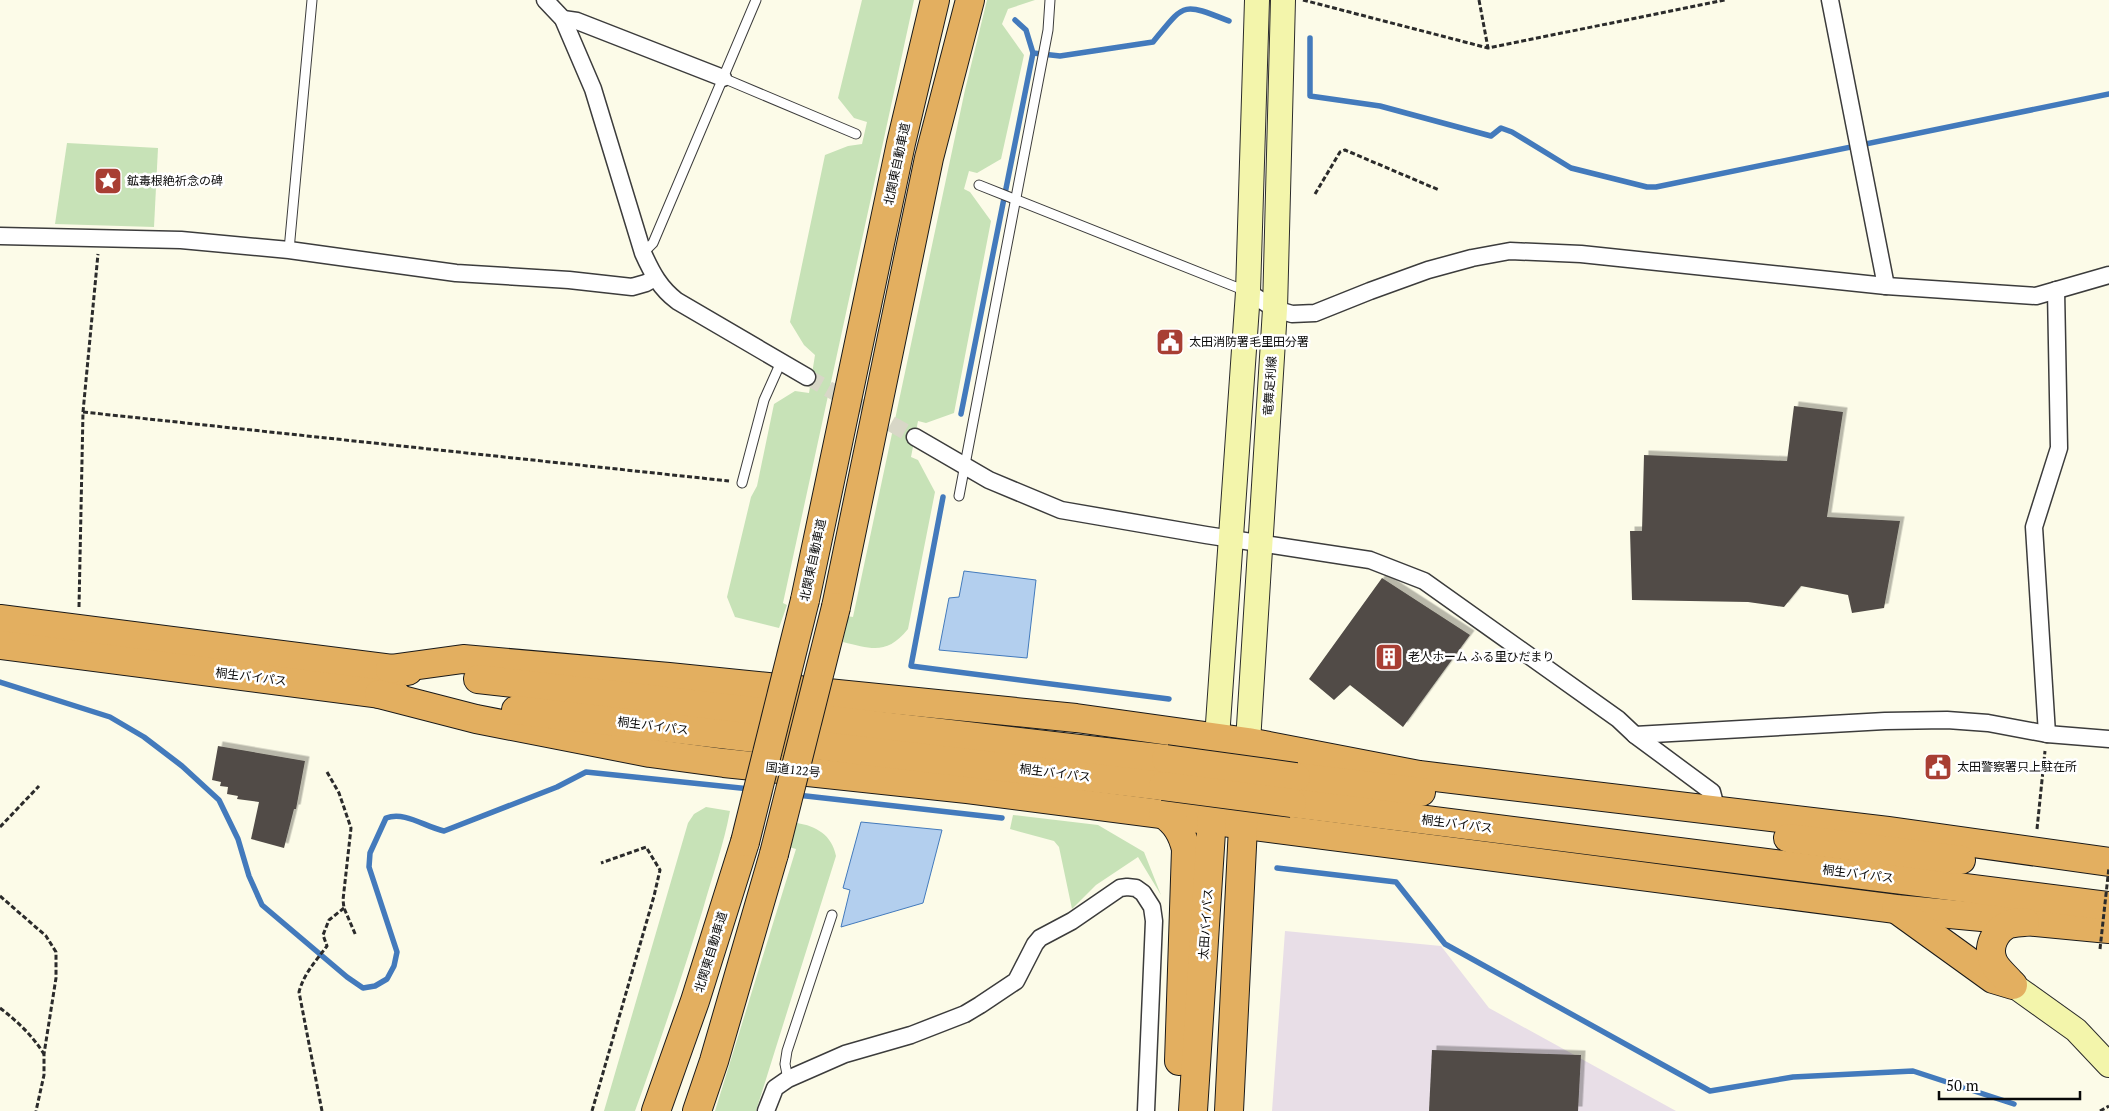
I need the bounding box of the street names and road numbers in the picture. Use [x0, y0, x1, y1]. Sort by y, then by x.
street label: 北関東自動車道 [880, 121, 913, 207]
street label: 竜舞足利線 [1260, 356, 1279, 416]
street label: 北関東自動車道 [796, 517, 829, 603]
street label: 桐生バイパス [215, 665, 288, 688]
street label: 桐生バイパス [617, 714, 690, 737]
street label: 国道122号 [765, 759, 821, 780]
street label: 桐生バイパス [1019, 761, 1092, 784]
street label: 桐生バイパス [1421, 812, 1494, 835]
street label: 桐生バイパス [1822, 862, 1895, 885]
street label: 太田バイパス [1196, 888, 1215, 960]
street label: 北関東自動車道 [691, 909, 730, 994]

